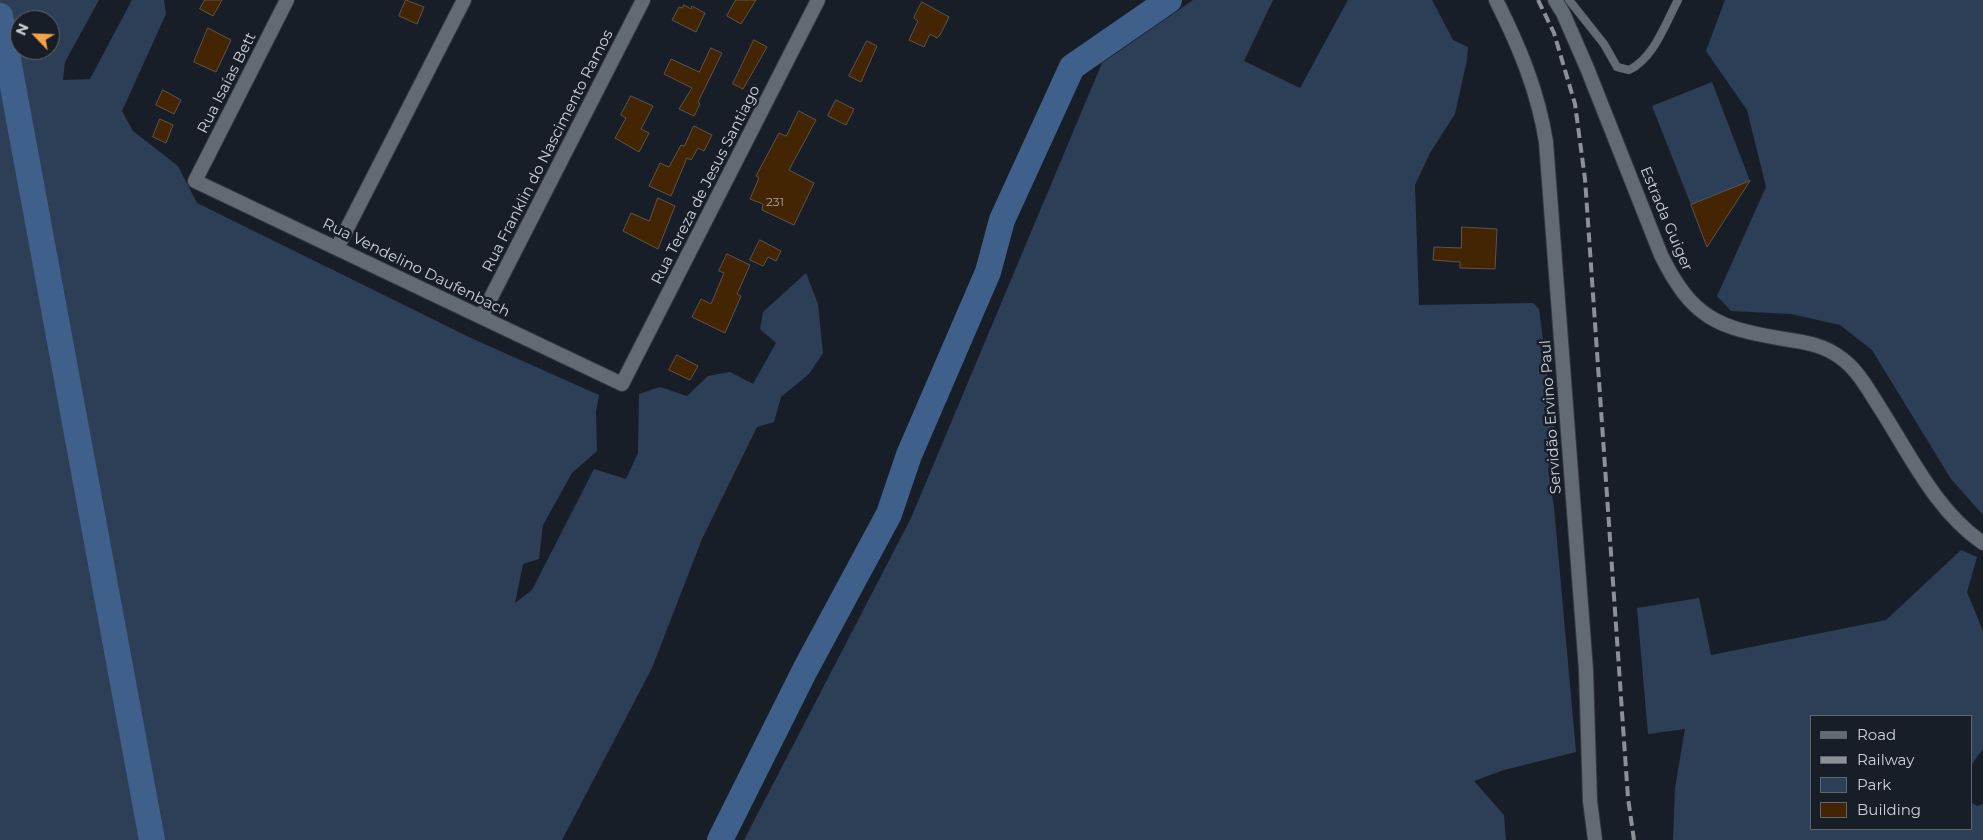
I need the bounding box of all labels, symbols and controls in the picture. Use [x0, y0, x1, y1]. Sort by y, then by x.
north arrow [10, 10, 60, 60]
text: N [12, 20, 33, 38]
street label: Rua Franklin do Nascimento Ramos [479, 27, 617, 275]
street label: Rua Isaías Bett [194, 30, 260, 136]
street label: Rua Tereza de Jesus Santiago [648, 82, 764, 288]
street label: Estrada Guiger [1636, 164, 1696, 274]
house number: 231 [766, 195, 784, 209]
street label: Rua Vendelino Daufenbach [319, 215, 513, 321]
street label: Servidão Ervino Paul [1537, 339, 1565, 495]
legend [1810, 715, 1973, 830]
text: Road [1857, 725, 1896, 744]
text: Railway [1857, 750, 1914, 769]
text: Park [1857, 775, 1891, 794]
text: Building [1857, 800, 1921, 819]

